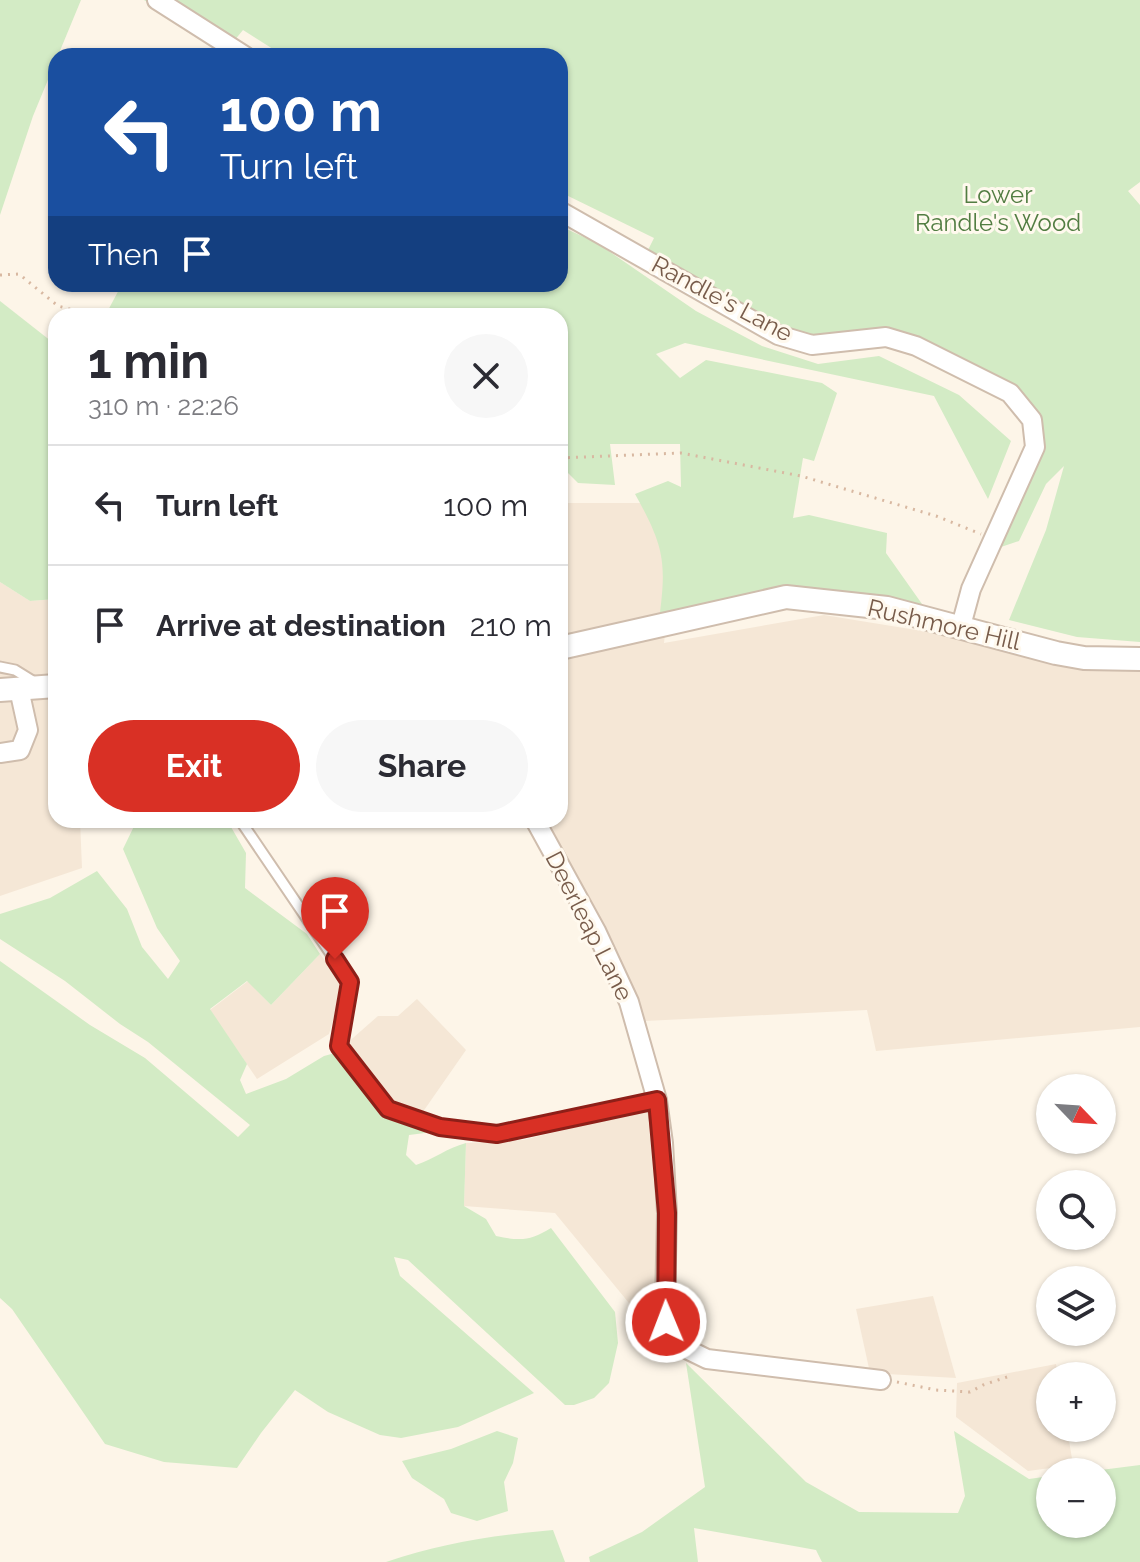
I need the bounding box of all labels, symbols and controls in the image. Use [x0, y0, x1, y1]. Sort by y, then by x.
text: 100 m [220, 78, 382, 144]
icon: left [88, 80, 192, 184]
text: Turn left [220, 145, 358, 187]
park label: Lower Randle's Wood [915, 180, 1081, 237]
icon: arrive [175, 232, 219, 276]
text: Then [88, 237, 159, 272]
street label: Randle's Lane [647, 249, 798, 348]
text: 1 min [88, 333, 209, 389]
button: close [444, 334, 528, 418]
text: 310 m · 22:26 [88, 391, 239, 421]
icon: left [88, 483, 132, 527]
text: Turn left [156, 488, 278, 523]
text: 100 m [443, 488, 528, 523]
street label: Rushmore Hill [865, 593, 1024, 656]
icon: arrive [88, 603, 132, 647]
text: Arrive at destination [156, 608, 446, 643]
text: 210 m [470, 608, 552, 643]
button: Exit [88, 720, 300, 812]
button: Share [316, 720, 528, 812]
street label: Deerleap Lane [539, 846, 639, 1005]
pin [301, 877, 369, 959]
icon: arrive [313, 889, 357, 933]
north arrow [1036, 1074, 1116, 1154]
map controls [1036, 1074, 1116, 1538]
button: search [1036, 1170, 1116, 1250]
button: layers [1036, 1266, 1116, 1346]
position arrow [624, 1280, 708, 1364]
button: + [1036, 1362, 1116, 1442]
button: − [1036, 1458, 1116, 1538]

